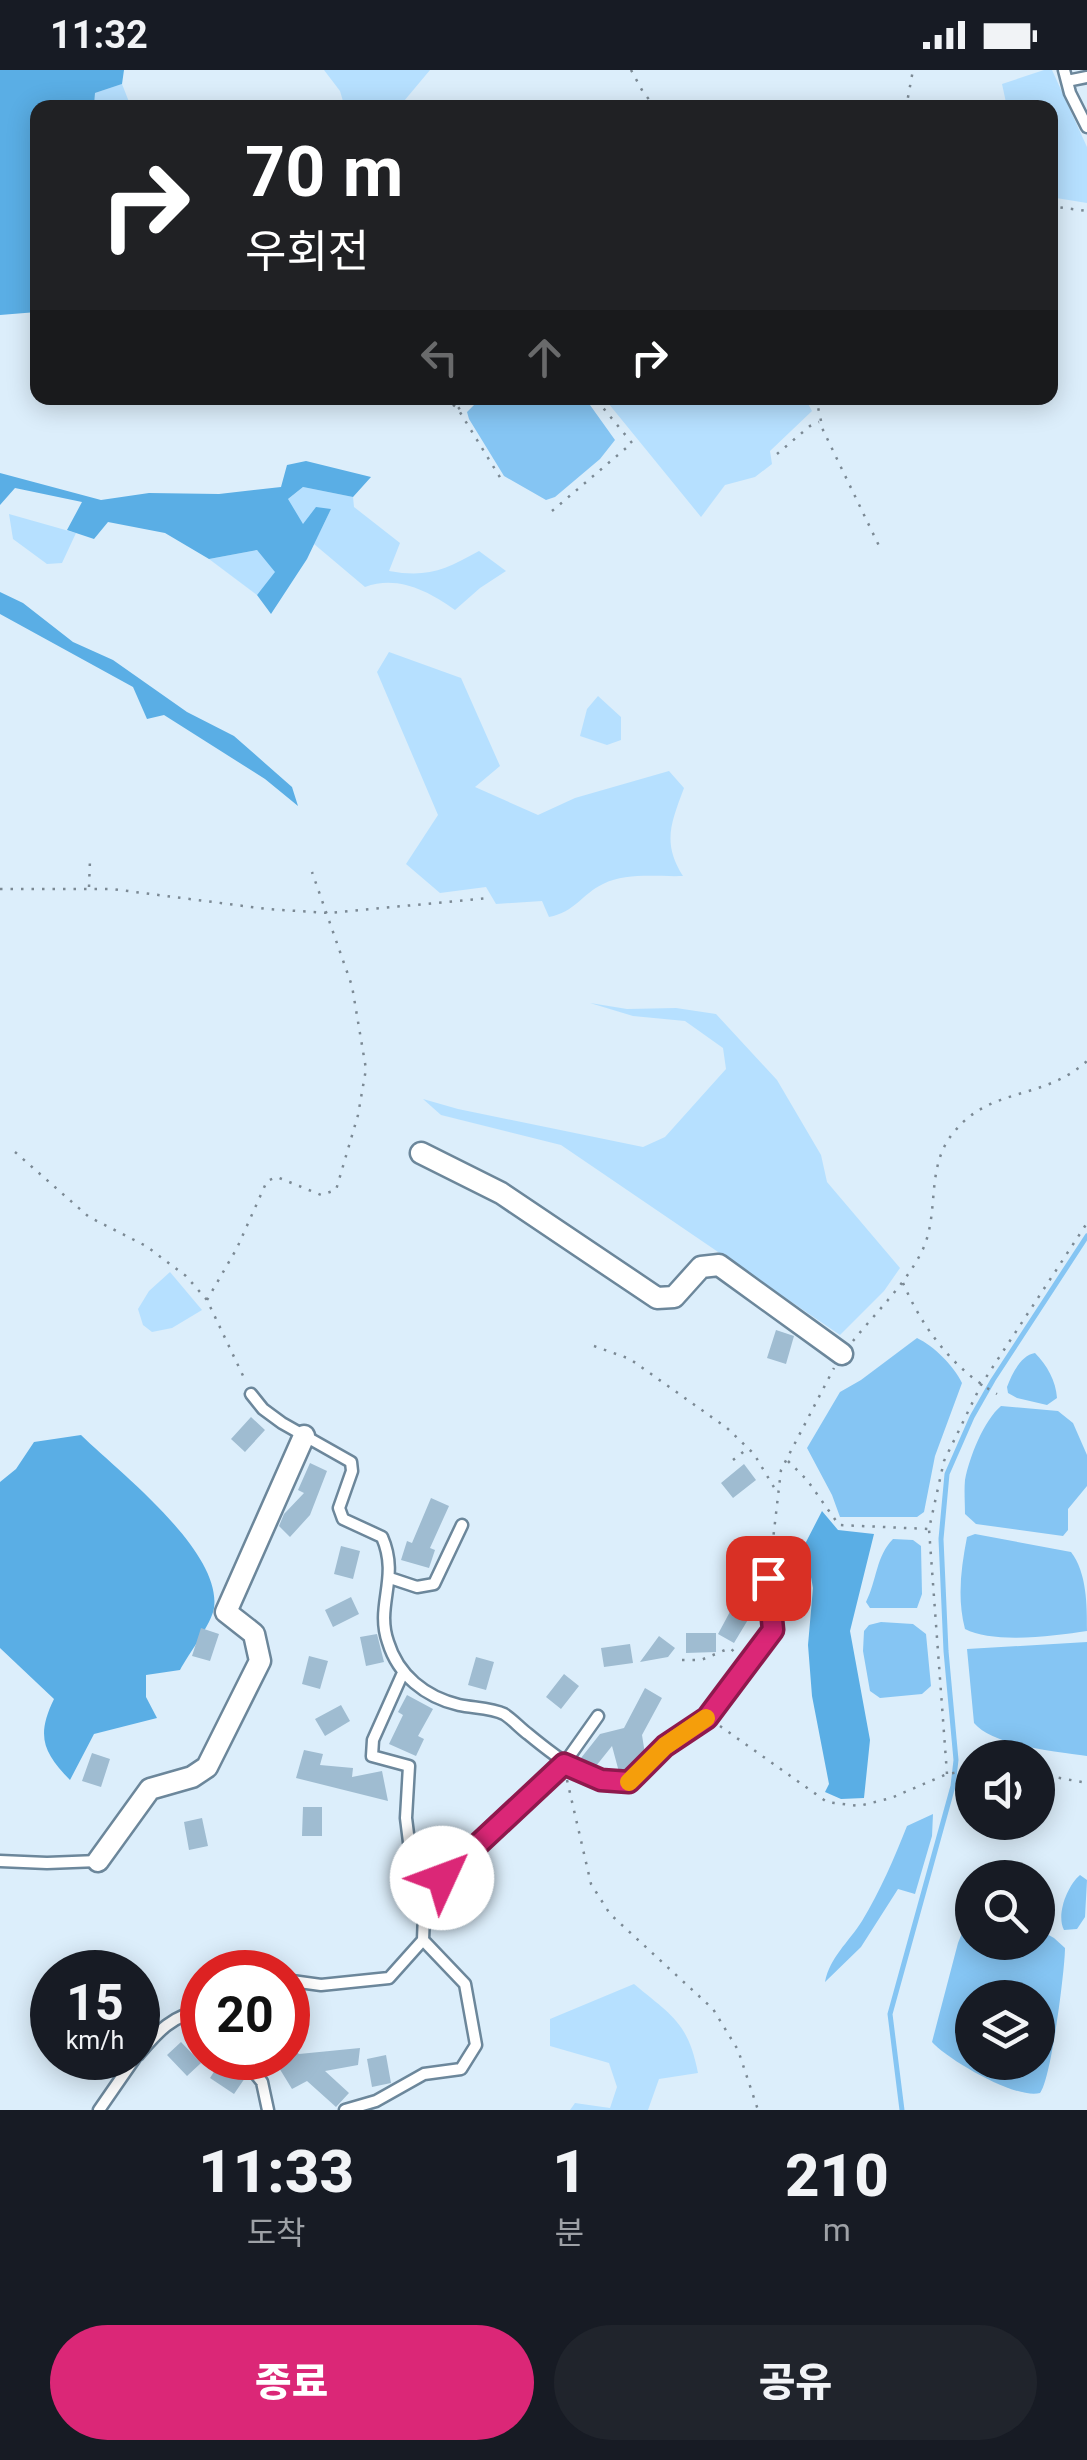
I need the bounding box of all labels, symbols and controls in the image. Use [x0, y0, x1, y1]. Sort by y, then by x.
text: 11:32 [50, 13, 148, 57]
text: 70 m [245, 131, 403, 213]
icon: right [80, 140, 210, 270]
text: 우회전 [245, 225, 369, 278]
icon: left [412, 330, 467, 385]
icon: ahead [517, 330, 572, 385]
icon: right [622, 330, 677, 385]
pin [726, 1536, 811, 1621]
icon: arrive [741, 1551, 796, 1606]
map controls [955, 1740, 1055, 2080]
button: sound [955, 1740, 1055, 1840]
position arrow [390, 1826, 494, 1930]
button: search [955, 1860, 1055, 1960]
speed limit sign: 20 [180, 1950, 310, 2080]
text: 15 [66, 1974, 124, 2032]
button: layers [955, 1980, 1055, 2080]
text: km/h [66, 2026, 124, 2055]
text: 11:33 [198, 2136, 354, 2207]
text: 1 [552, 2136, 587, 2207]
text: 210 [785, 2140, 889, 2211]
text: m [823, 2211, 851, 2249]
text: 도착 [247, 2214, 306, 2252]
text: 분 [555, 2214, 584, 2252]
button: 종료 [50, 2325, 534, 2440]
button: 공유 [554, 2325, 1037, 2440]

